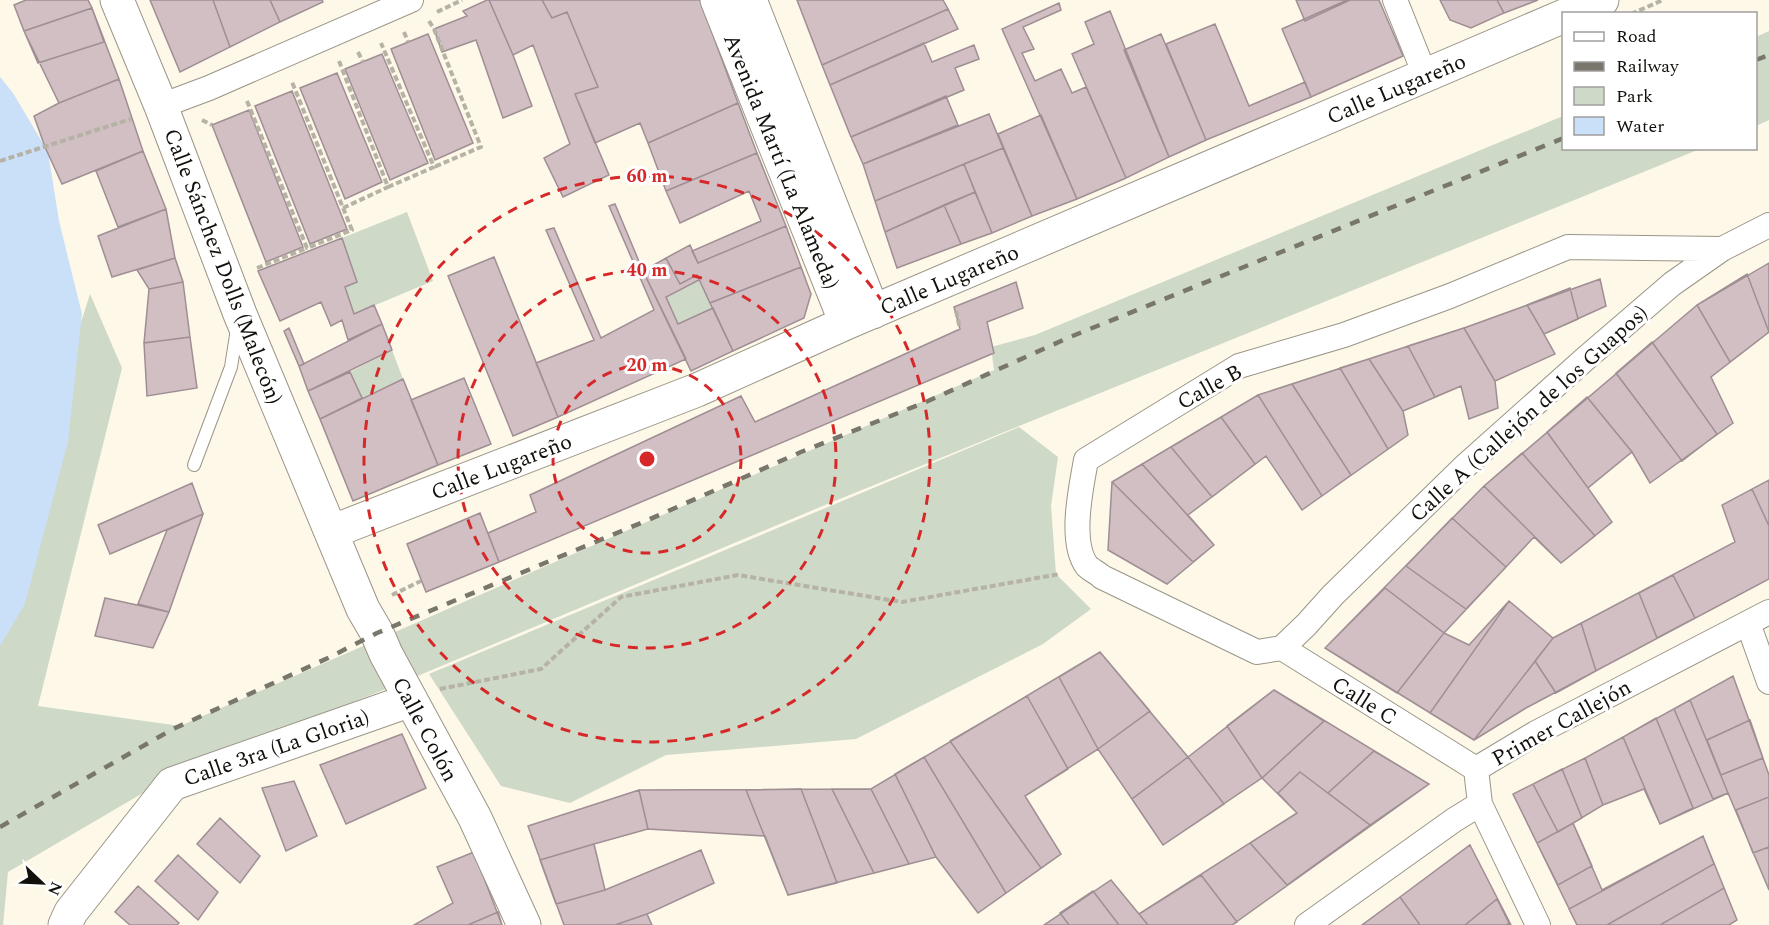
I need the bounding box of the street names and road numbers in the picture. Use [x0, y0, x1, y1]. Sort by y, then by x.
street label: Avenida Martí (La Alameda) [714, 29, 847, 294]
street label: Calle Lugareño [1322, 45, 1471, 134]
street label: Calle Sánchez Dolls (Malecón) [155, 124, 291, 409]
street label: Calle Lugareño [875, 236, 1024, 325]
street label: Calle A (Callejón de los Guapos) [1402, 298, 1656, 531]
street label: Calle B [1171, 356, 1248, 419]
street label: Calle Lugareño [426, 425, 577, 509]
street label: Calle C [1325, 668, 1403, 734]
street label: Calle Colón [383, 671, 466, 788]
street label: Primer Callejón [1486, 671, 1638, 775]
street label: Calle 3ra (La Gloria) [179, 701, 374, 796]

